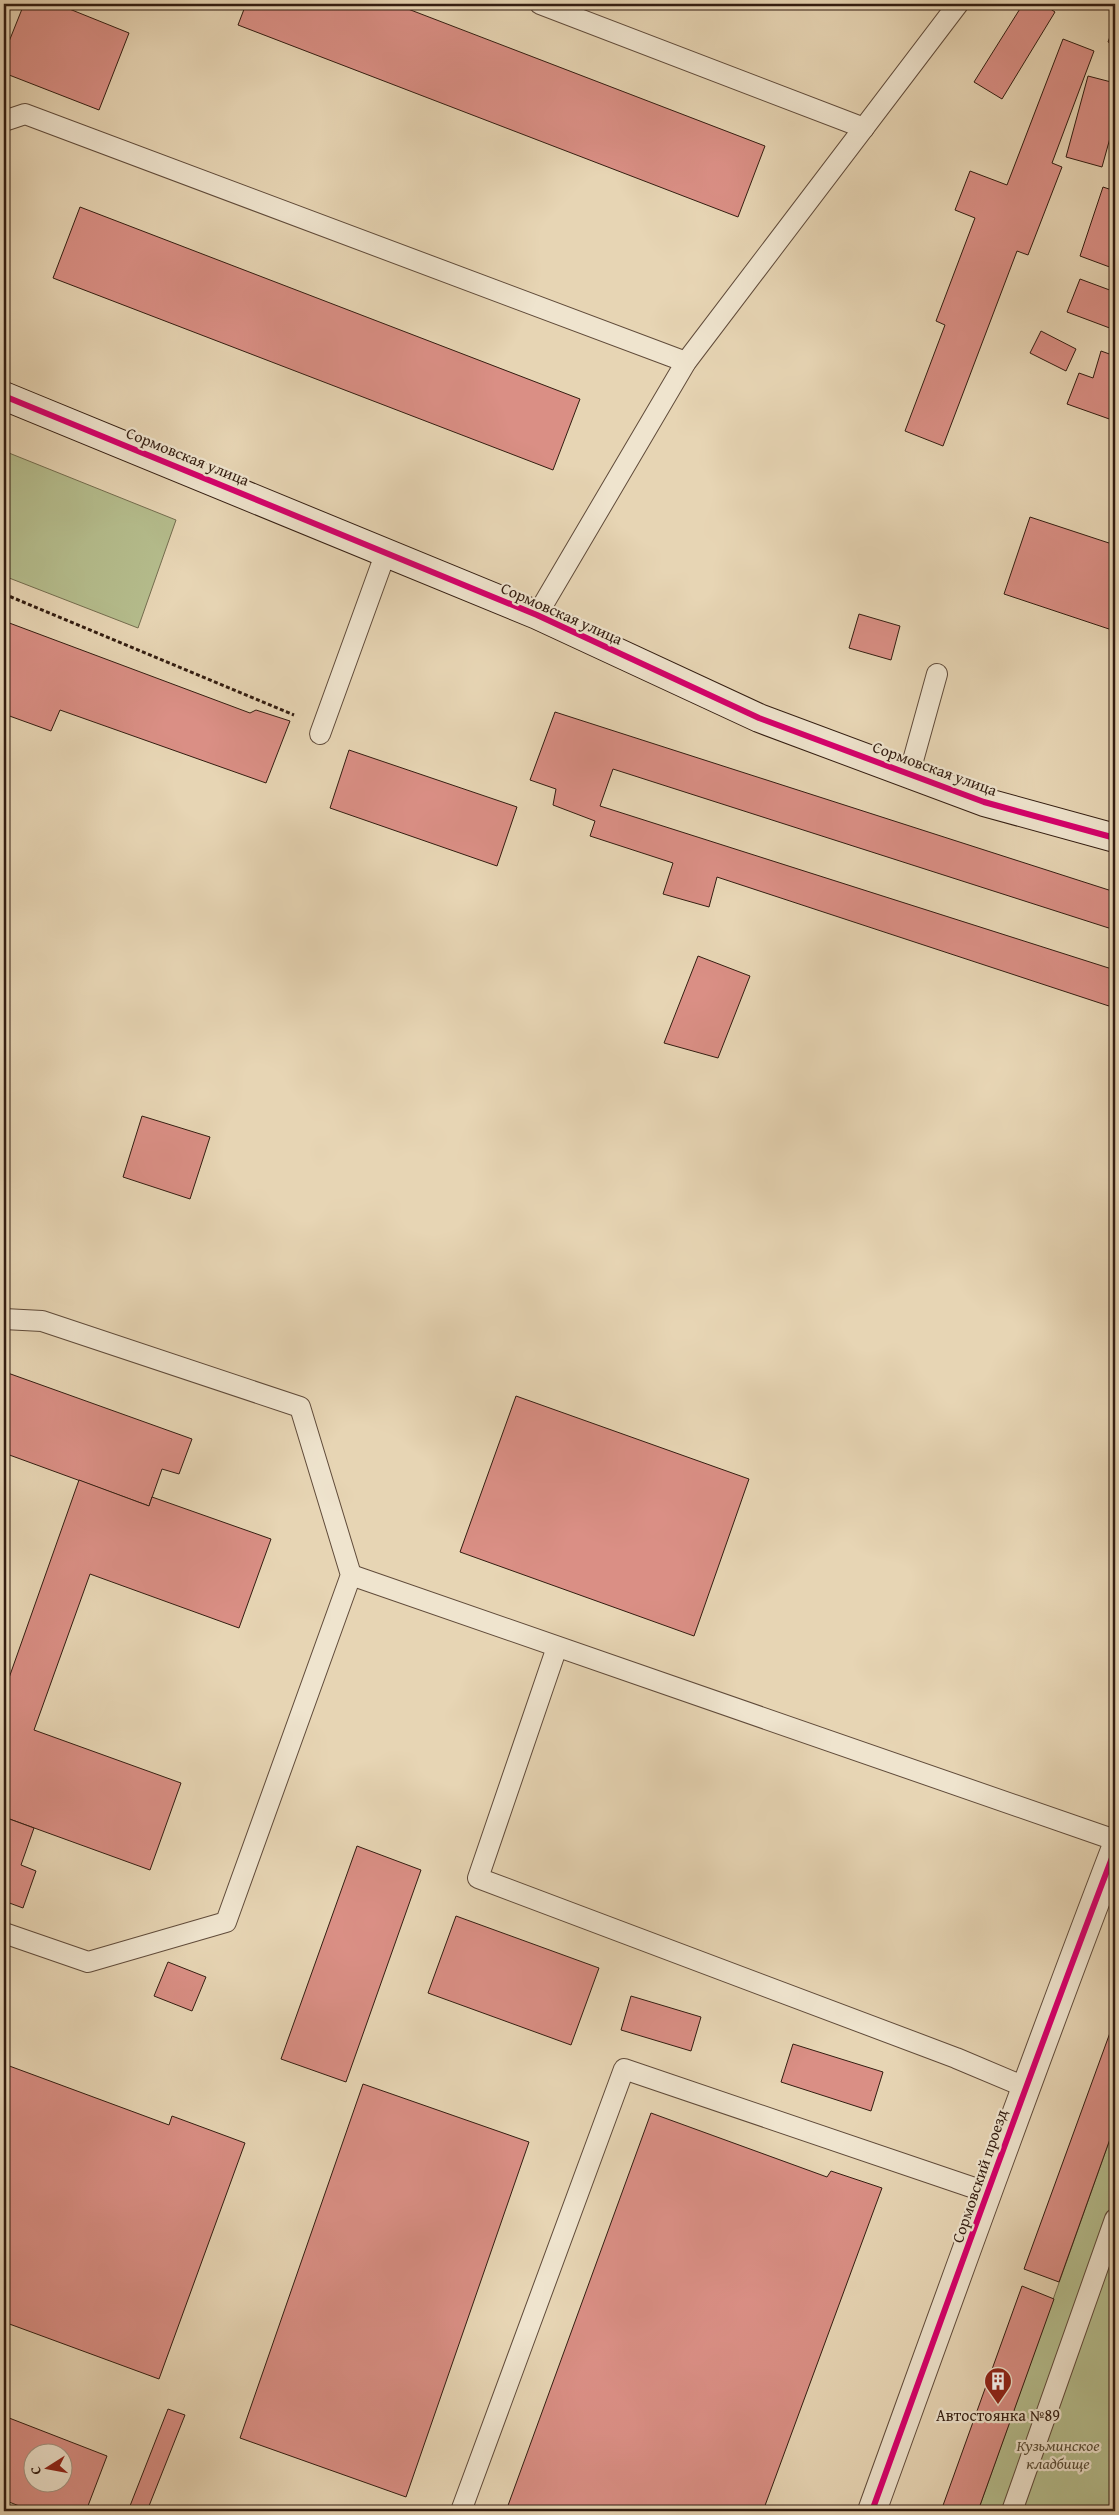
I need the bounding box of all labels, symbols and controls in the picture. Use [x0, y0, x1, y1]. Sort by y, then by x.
street label: Сормовская улица [123, 420, 253, 492]
street label: Сормовская улица [497, 575, 627, 651]
street label: Сормовская улица [869, 734, 1001, 802]
street label: Сормовский проезд [945, 2106, 1013, 2246]
building icon: Автостоянка №89 [983, 2366, 1013, 2405]
place label: Автостоянка №89 [936, 2403, 1060, 2427]
park label: Кузьминское кладбище [1016, 2433, 1100, 2475]
north arrow [22, 2442, 72, 2492]
text: С [25, 2465, 46, 2476]

